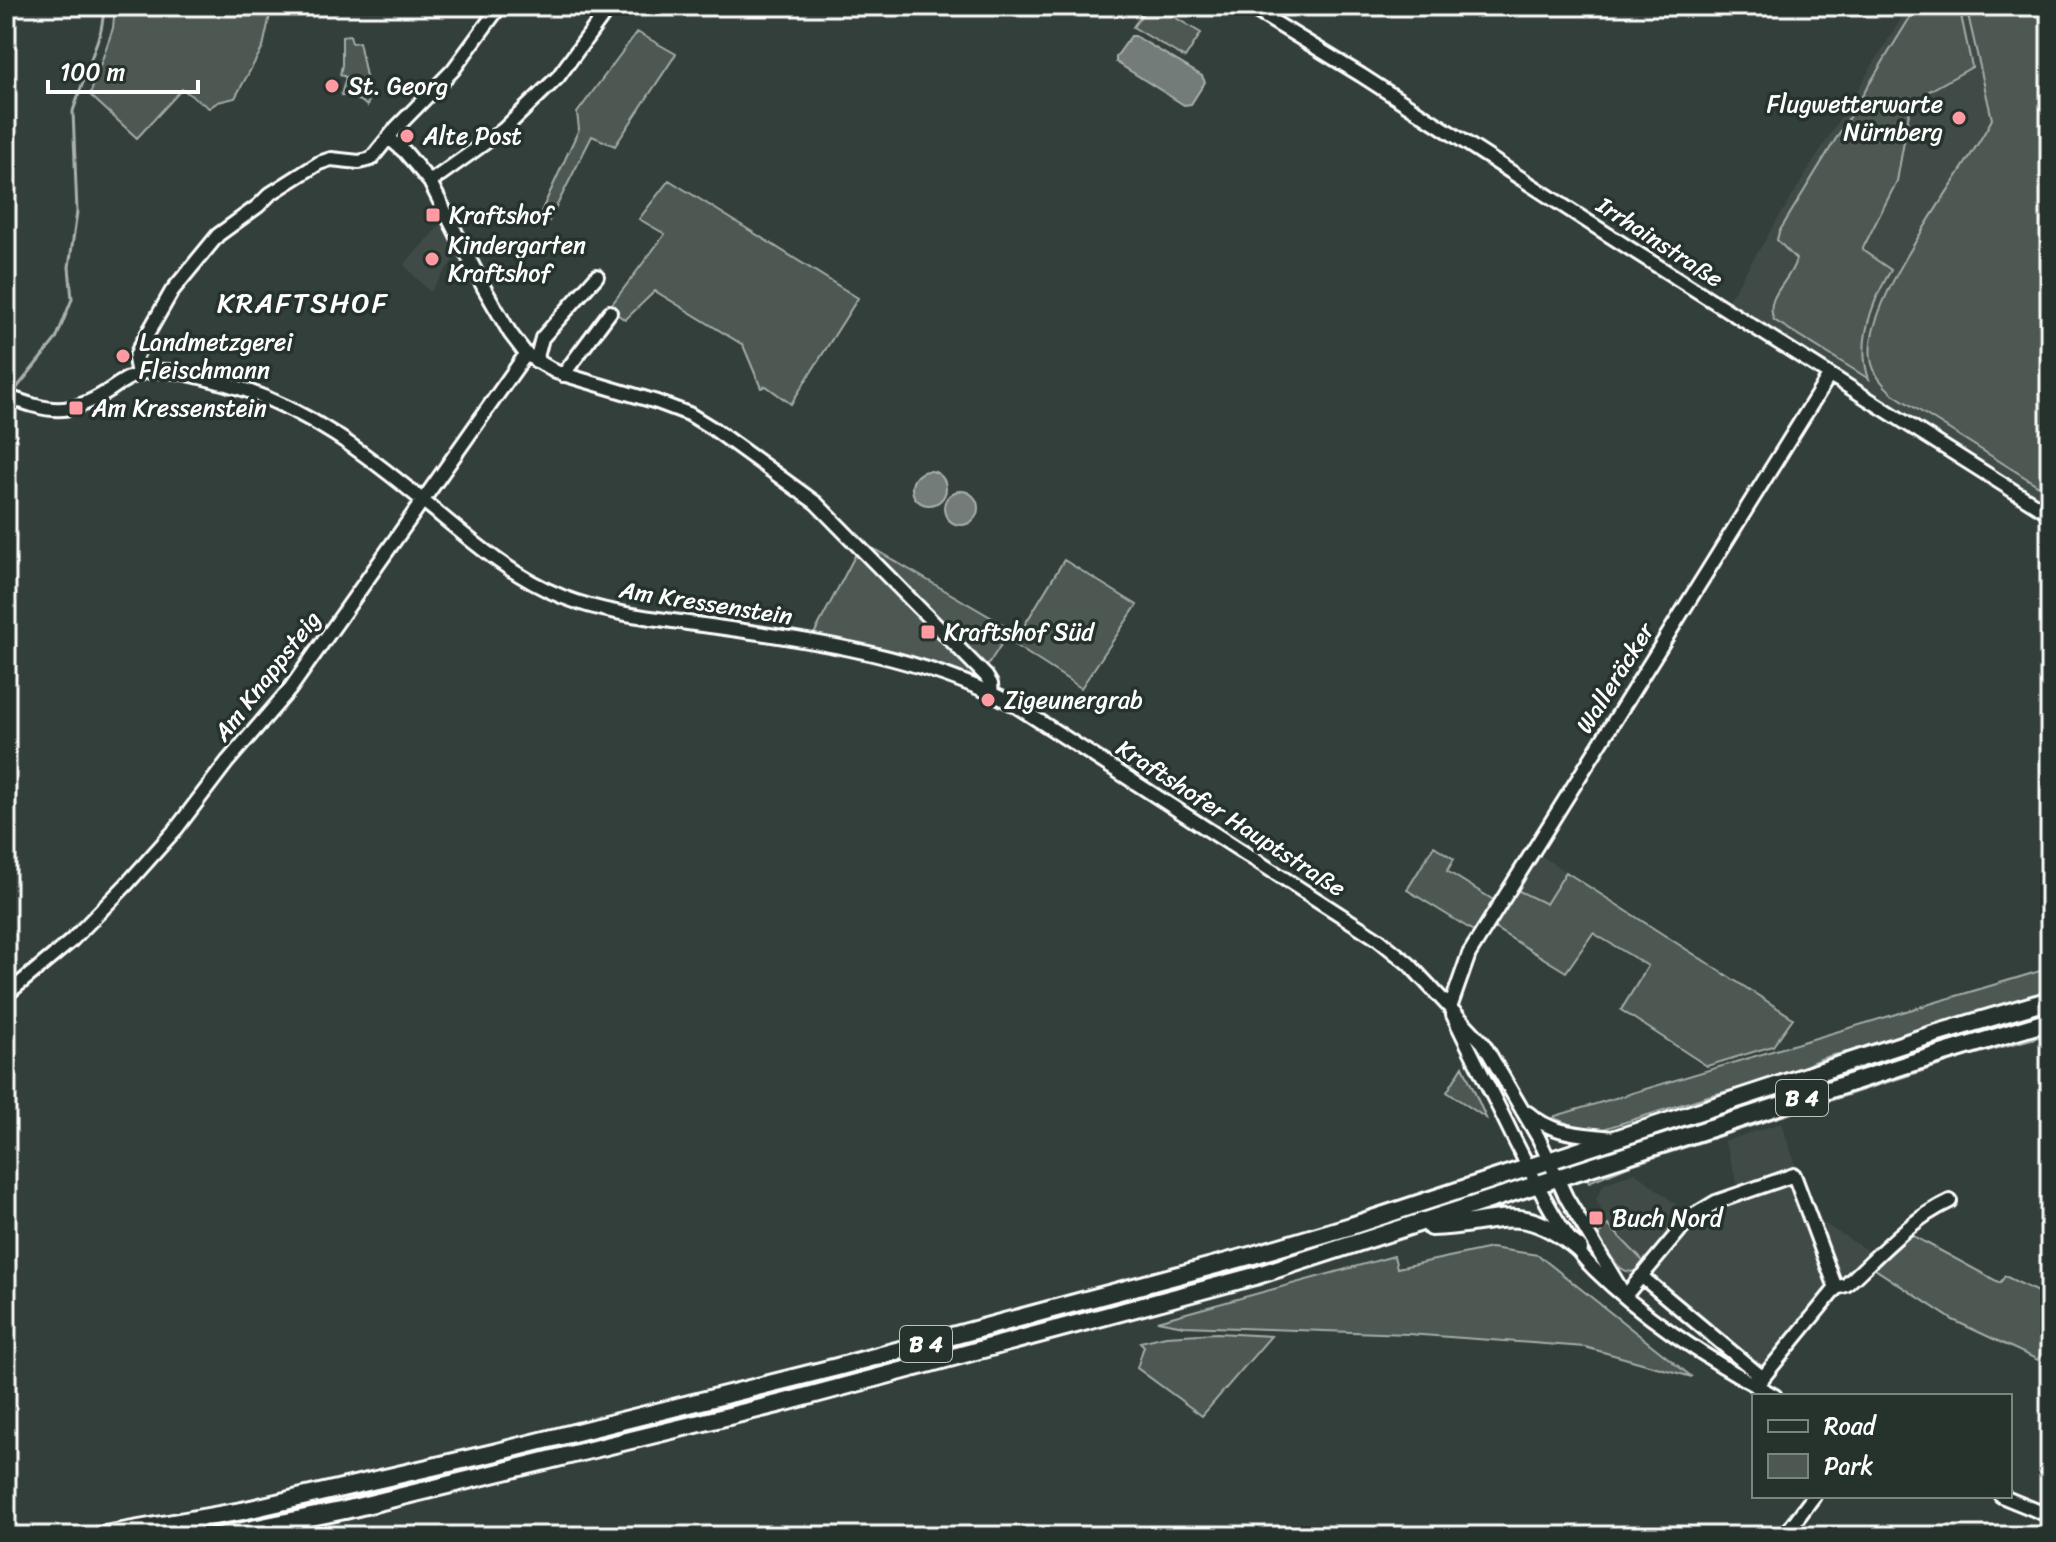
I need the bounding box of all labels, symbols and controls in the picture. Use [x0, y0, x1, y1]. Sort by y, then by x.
scale bar [48, 44, 198, 94]
text: 100 m [60, 51, 125, 93]
place label: St. Georg [348, 65, 449, 107]
marker: St. Georg [323, 77, 341, 95]
place label: Flugwetterwarte Nürnberg [1767, 83, 1943, 153]
marker: Flugwetterwarte Nürnberg [1950, 109, 1968, 127]
place label: Alte Post [422, 115, 522, 157]
marker: Alte Post [398, 127, 416, 145]
street label: Irrhainstraße [1587, 184, 1732, 299]
place label: Kraftshof [449, 194, 556, 236]
marker: Kraftshof [424, 206, 442, 224]
place label: Kindergarten Kraftshof [448, 224, 586, 294]
marker: Kindergarten Kraftshof [423, 250, 441, 268]
district label: KRAFTSHOF [217, 278, 389, 327]
place label: Landmetzgerei Fleischmann [139, 321, 294, 391]
marker: Landmetzgerei Fleischmann [114, 347, 132, 365]
place label: Am Kressenstein [91, 387, 267, 429]
marker: Am Kressenstein [67, 399, 85, 417]
street label: Am Kressenstein [615, 568, 796, 637]
street label: Am Knappsteig [201, 601, 332, 752]
place label: Kraftshof Süd [944, 611, 1095, 653]
street label: Walleräcker [1564, 613, 1666, 742]
marker: Kraftshof Süd [919, 623, 937, 641]
place label: Zigeunergrab [1004, 679, 1143, 721]
marker: Zigeunergrab [979, 691, 997, 709]
street label: Kraftshofer Hauptstraße [1107, 728, 1355, 908]
road number: B 4 [1776, 1080, 1828, 1116]
place label: Buch Nord [1612, 1197, 1725, 1239]
marker: Buch Nord [1587, 1209, 1605, 1227]
road number: B 4 [900, 1326, 952, 1362]
legend [1752, 1394, 2012, 1498]
text: Road [1824, 1405, 1878, 1447]
text: Park [1824, 1445, 1873, 1487]

